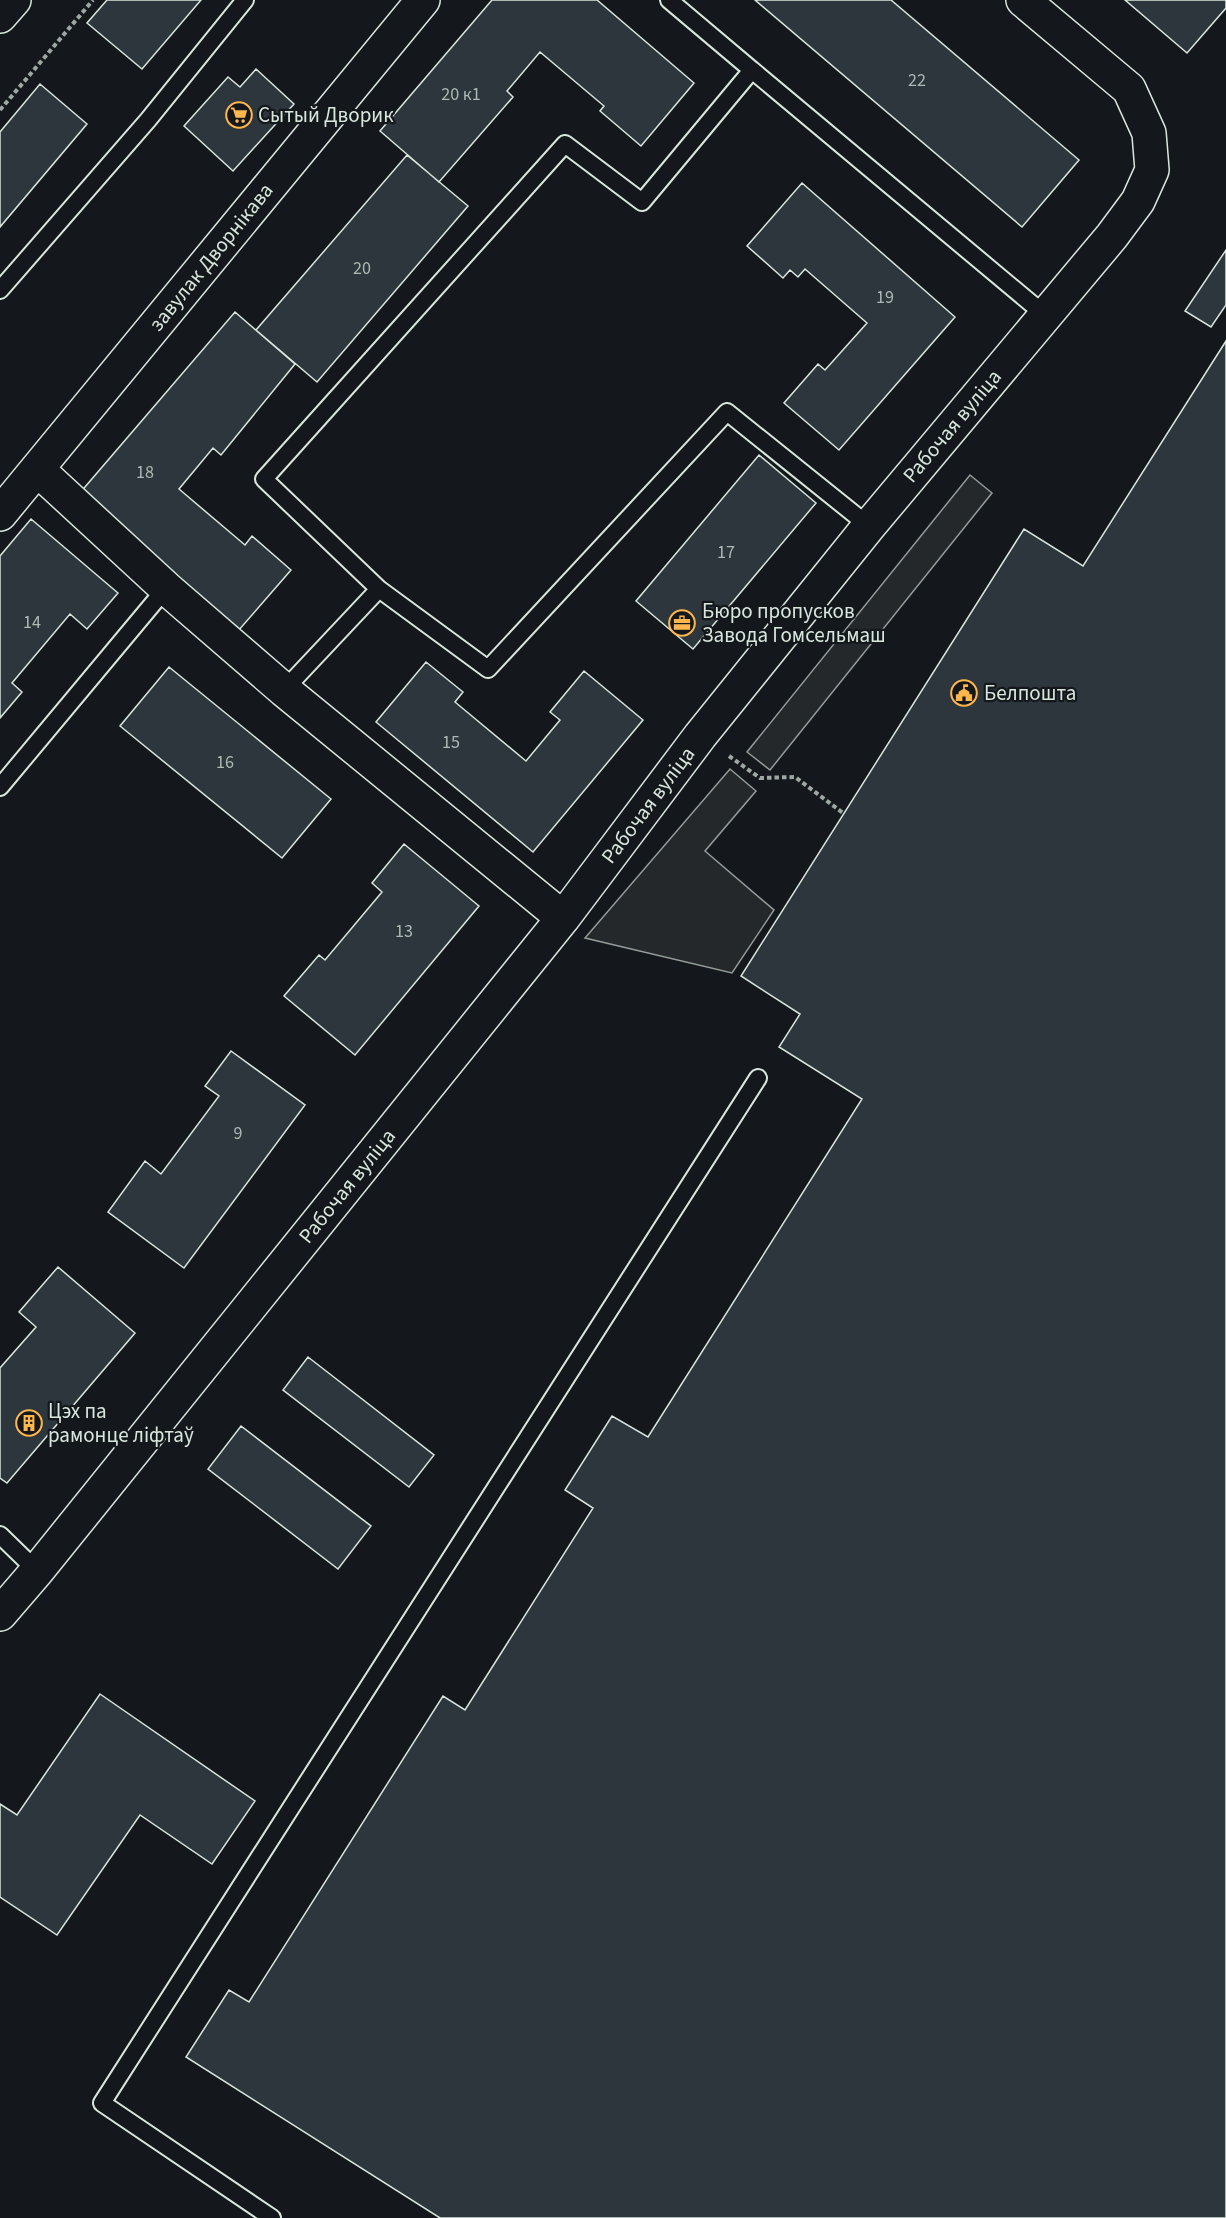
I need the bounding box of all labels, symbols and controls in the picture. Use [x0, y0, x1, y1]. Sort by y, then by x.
house number: 22 [908, 68, 926, 93]
house number: 20 к1 [441, 82, 481, 107]
supermarket icon: Сытый Дворик [224, 100, 254, 130]
place label: Сытый Дворик [258, 100, 394, 130]
street label: завулак Дворнікава [142, 176, 280, 338]
house number: 20 [353, 256, 371, 281]
house number: 19 [876, 285, 894, 310]
street label: Рабочая вуліца [896, 363, 1008, 489]
house number: 18 [136, 460, 154, 485]
house number: 17 [717, 540, 735, 565]
place label: Бюро пропусков Завода Гомсельмаш [702, 596, 886, 650]
office icon: Бюро пропусков Завода Гомсельмаш [667, 608, 697, 638]
house number: 14 [23, 610, 41, 635]
public building icon: Белпошта [949, 678, 979, 708]
place label: Белпошта [984, 678, 1076, 708]
house number: 15 [442, 730, 460, 755]
street label: Рабочая вуліца [594, 740, 702, 870]
house number: 16 [216, 750, 234, 775]
house number: 13 [395, 919, 413, 944]
house number: 9 [234, 1121, 243, 1146]
street label: Рабочая вуліца [291, 1122, 403, 1250]
place label: Цэх па рамонце ліфтаў [48, 1396, 194, 1450]
building icon: Цэх па рамонце ліфтаў [14, 1408, 44, 1438]

